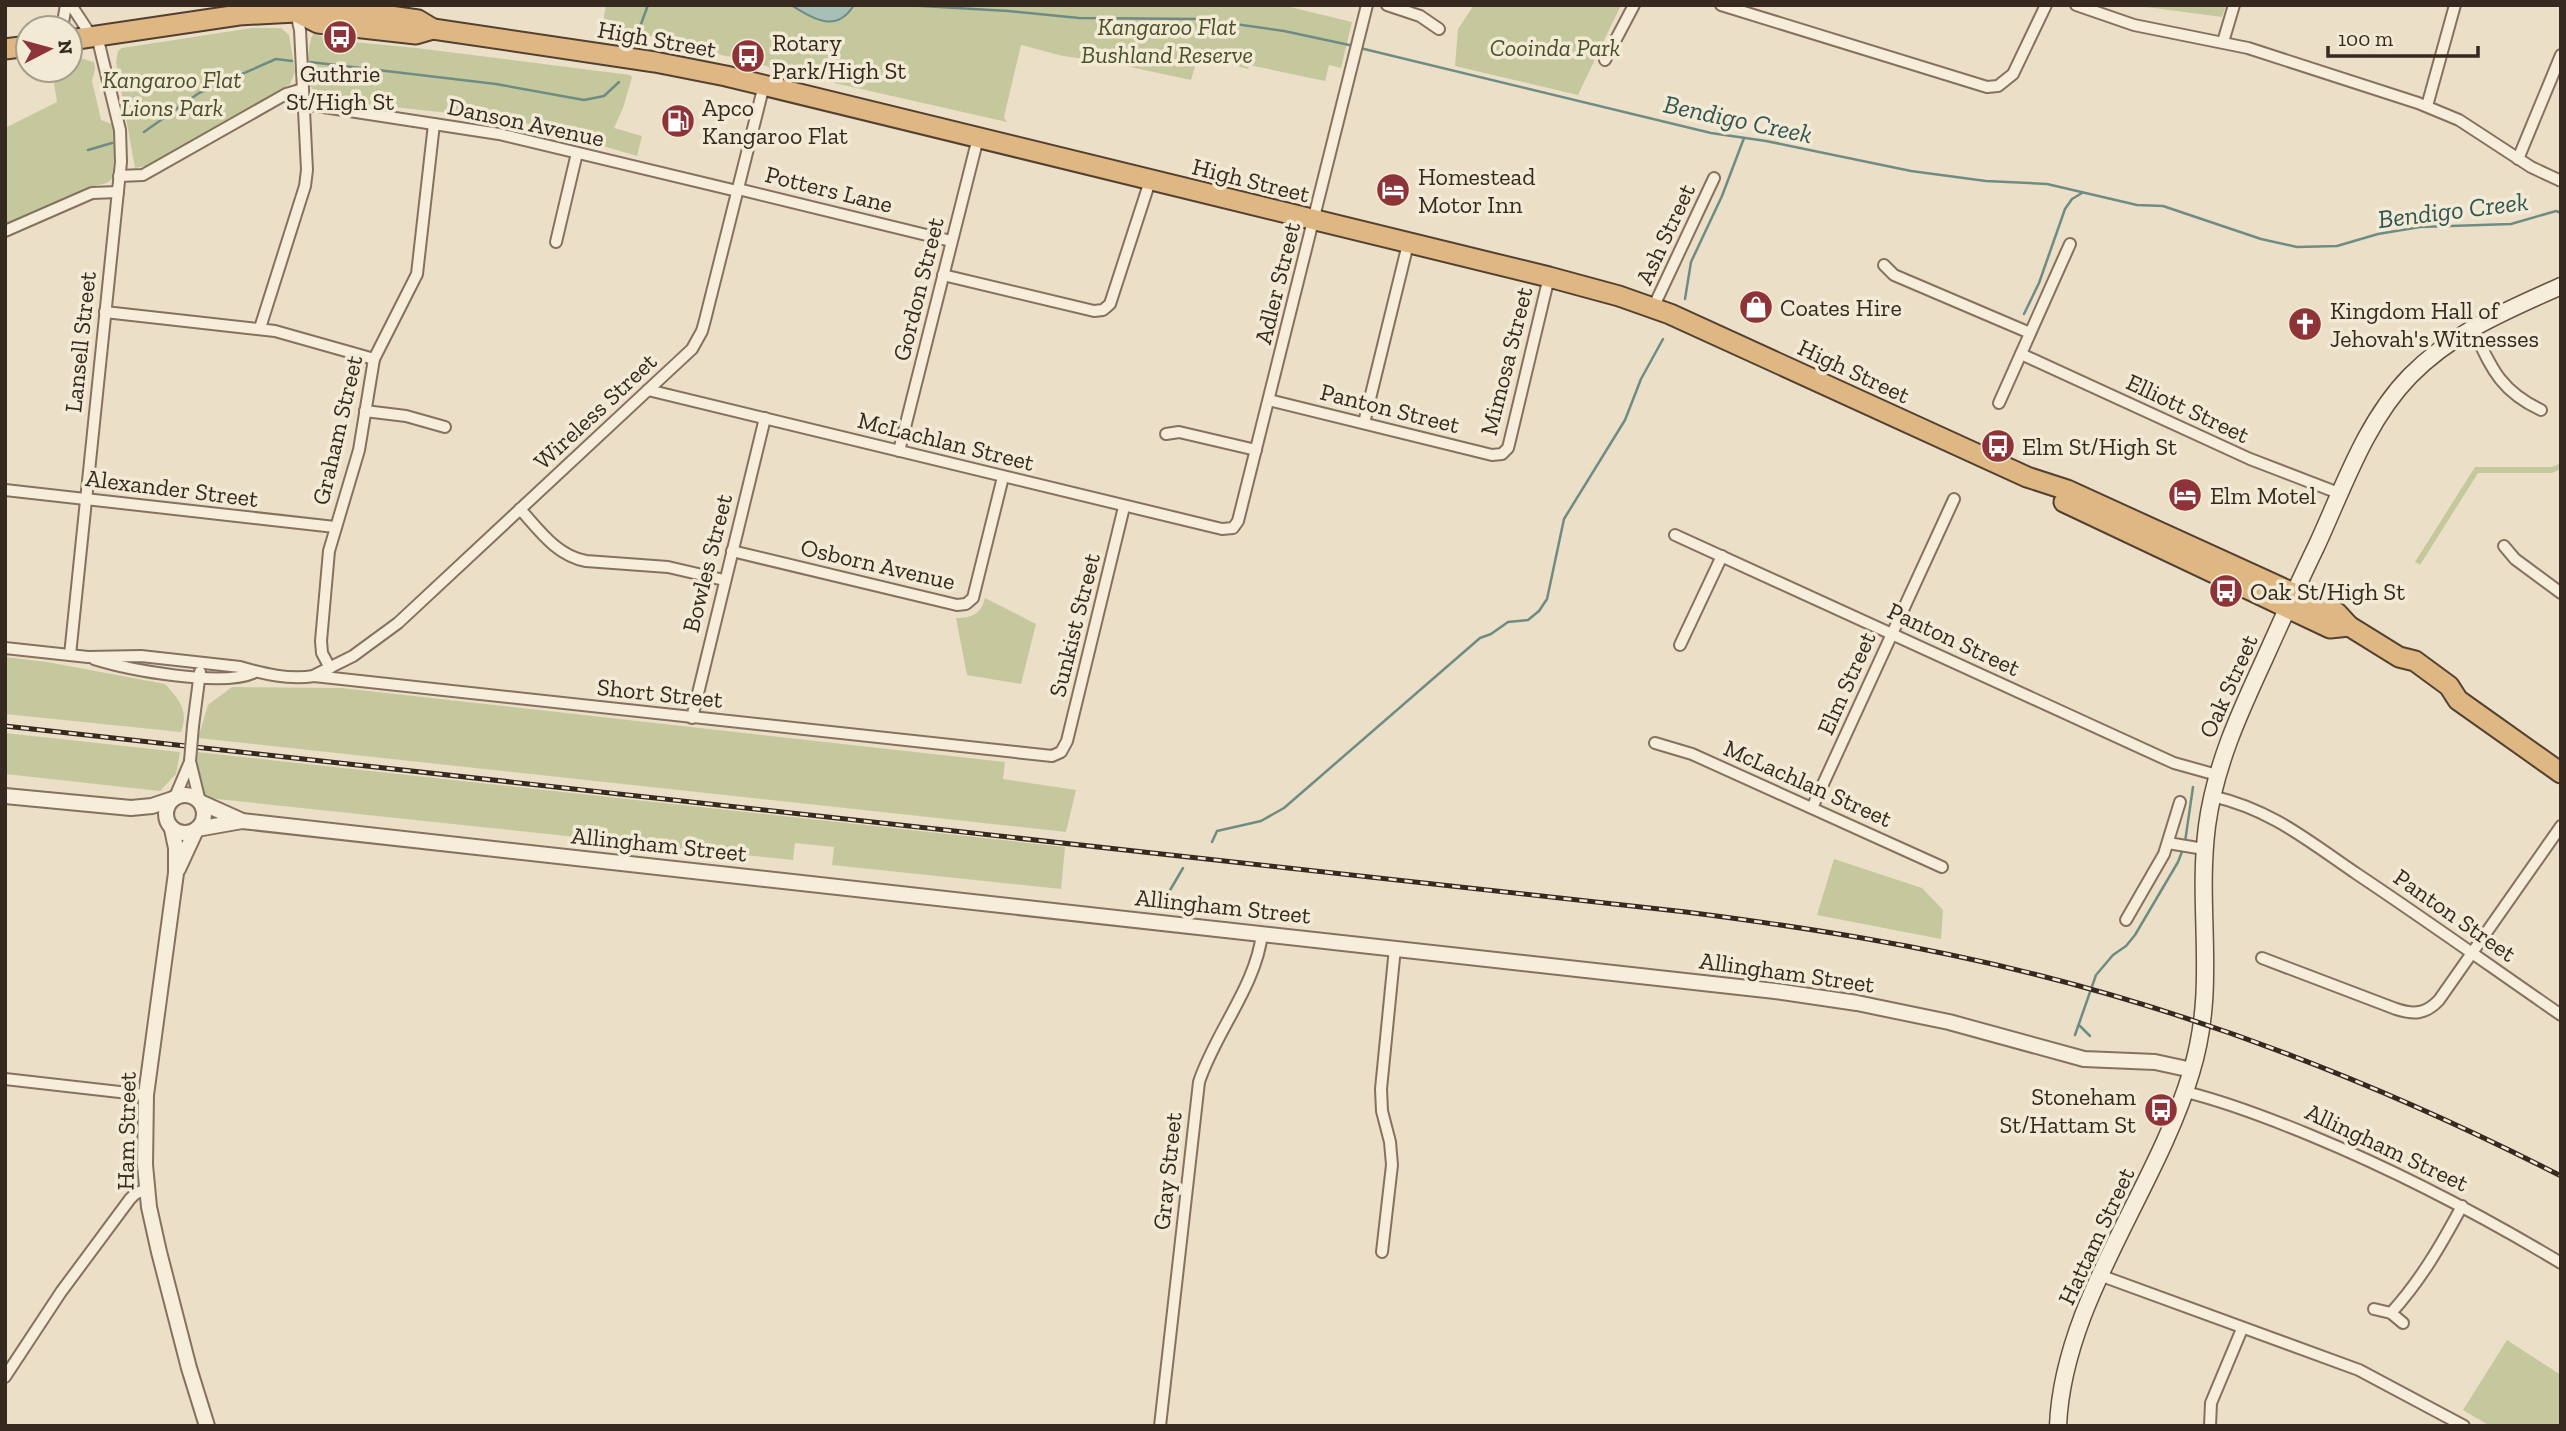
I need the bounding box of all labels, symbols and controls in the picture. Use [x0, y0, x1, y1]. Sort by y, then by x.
park label: Kangaroo Flat Bushland Reserve [1081, 12, 1253, 69]
north arrow [14, 14, 84, 84]
street label: High Street [595, 14, 719, 64]
scale bar [2328, 14, 2478, 58]
bus stop icon: Guthrie St/High St [321, 18, 359, 56]
text: 100 m [2338, 26, 2393, 51]
place label: Rotary Park/High St [772, 28, 906, 85]
park label: Cooinda Park [1490, 33, 1621, 62]
bus stop icon: Rotary Park/High St [729, 37, 767, 75]
text: N [53, 39, 78, 56]
place label: Guthrie St/High St [286, 59, 394, 116]
park label: Kangaroo Flat Lions Park [102, 65, 242, 122]
water label: Bendigo Creek [1661, 88, 1815, 150]
street label: Danson Avenue [445, 91, 607, 153]
place label: Apco Kangaroo Flat [702, 93, 848, 150]
fuel station icon: Apco Kangaroo Flat [659, 102, 697, 140]
street label: High Street [1189, 151, 1313, 209]
street label: Potters Lane [762, 159, 896, 219]
place label: Homestead Motor Inn [1418, 162, 1535, 219]
hotel icon: Homestead Motor Inn [1374, 171, 1412, 209]
street label: Ash Street [1629, 179, 1701, 289]
water label: Bendigo Creek [2376, 185, 2530, 235]
street label: Gordon Street [886, 214, 950, 364]
street label: Adler Street [1248, 219, 1306, 347]
street label: Lansell Street [58, 270, 102, 414]
street label: Mimosa Street [1474, 284, 1538, 438]
shop icon: Coates Hire [1737, 288, 1775, 326]
place label: Coates Hire [1780, 293, 1902, 322]
place label: Kingdom Hall of Jehovah's Witnesses [2330, 296, 2539, 353]
church icon: Kingdom Hall of Jehovah's Witnesses [2286, 305, 2324, 343]
street label: High Street [1794, 333, 1915, 410]
street label: Wireless Street [528, 347, 663, 475]
street label: Graham Street [306, 352, 368, 508]
street label: Elliott Street [2122, 367, 2254, 449]
street label: Panton Street [1317, 377, 1463, 439]
street label: McLachlan Street [855, 405, 1037, 477]
bus stop icon: Elm St/High St [1979, 427, 2017, 465]
place label: Elm St/High St [2022, 432, 2177, 461]
street label: Alexander Street [84, 463, 260, 513]
hotel icon: Elm Motel [2166, 476, 2204, 514]
place label: Elm Motel [2210, 481, 2316, 510]
street label: Bowles Street [676, 491, 738, 635]
street label: Osborn Avenue [798, 532, 958, 596]
street label: Sunkist Street [1042, 550, 1106, 700]
bus stop icon: Oak St/High St [2207, 572, 2245, 610]
place label: Oak St/High St [2250, 577, 2405, 606]
street label: Panton Street [1883, 596, 2025, 682]
street label: Elm Street [1810, 627, 1882, 739]
street label: Oak Street [2192, 630, 2264, 742]
street label: Short Street [596, 672, 724, 714]
street label: McLachlan Street [1719, 733, 1897, 833]
street label: Allingham Street [570, 820, 748, 868]
street label: Panton Street [2388, 862, 2522, 968]
street label: Allingham Street [1134, 882, 1312, 930]
street label: Allingham Street [1698, 945, 1876, 999]
street label: Ham Street [110, 1071, 142, 1191]
place label: Stoneham St/Hattam St [1999, 1082, 2136, 1139]
bus stop icon: Stoneham St/Hattam St [2142, 1091, 2180, 1129]
street label: Allingham Street [2301, 1097, 2473, 1197]
street label: Gray Street [1146, 1111, 1188, 1231]
street label: Hattam Street [2052, 1163, 2141, 1309]

